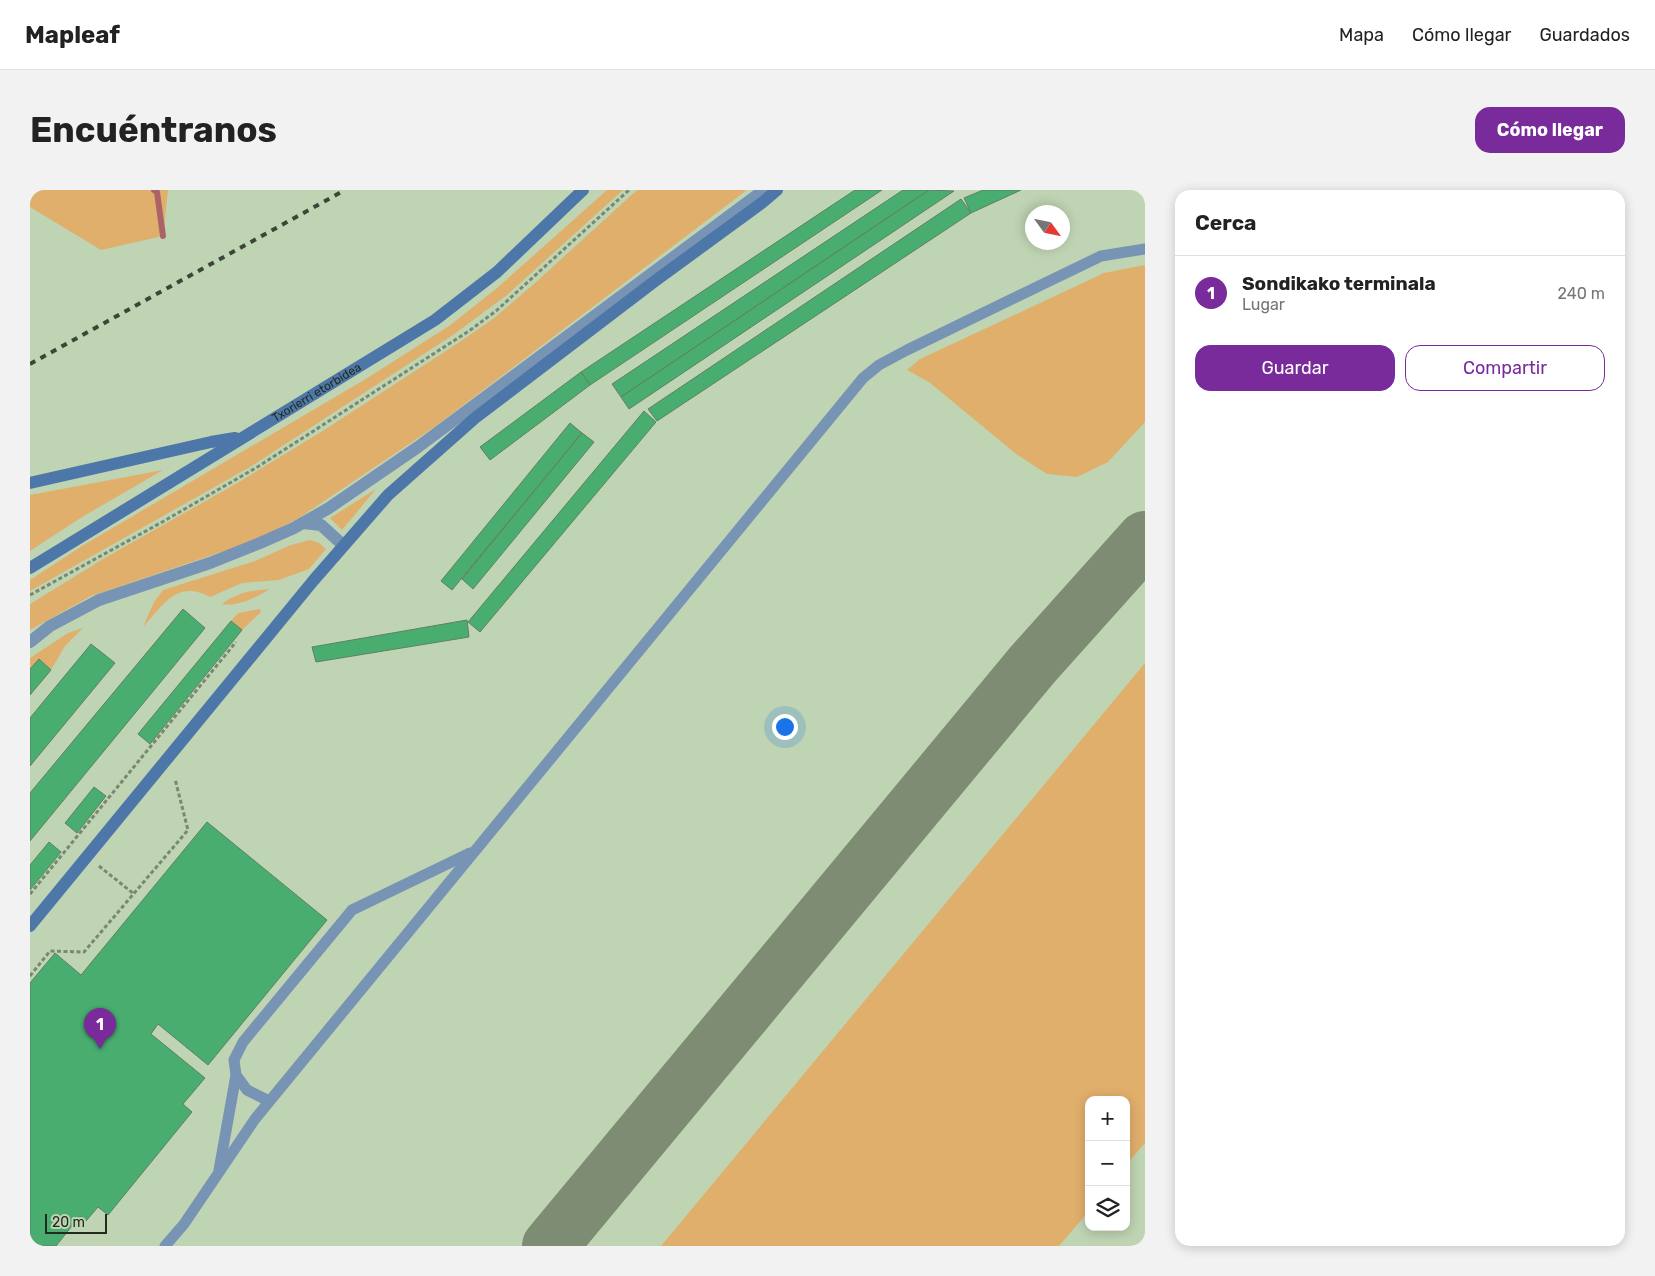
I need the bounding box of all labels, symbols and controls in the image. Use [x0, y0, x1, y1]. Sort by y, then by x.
text: Mapleaf [25, 21, 120, 49]
text: Mapa [1339, 24, 1384, 46]
text: Cómo llegar [1412, 24, 1511, 46]
text: Guardados [1539, 24, 1630, 46]
button: Cómo llegar [1475, 107, 1625, 153]
text: Encuéntranos [30, 109, 277, 151]
north arrow [1025, 205, 1070, 250]
text: Cerca [1195, 210, 1256, 235]
text: Sondikako terminala [1242, 272, 1436, 295]
text: 1 [1207, 284, 1215, 303]
text: 240 m [1558, 284, 1605, 303]
text: Lugar [1242, 295, 1285, 314]
button: Guardar [1195, 345, 1395, 391]
button: Compartir [1405, 345, 1605, 391]
street label: Txorierri etorbidea [269, 360, 364, 425]
your location [772, 714, 798, 740]
pin: 1 [84, 1008, 116, 1049]
map controls [1085, 1096, 1130, 1231]
button: + [1085, 1096, 1130, 1141]
button: − [1085, 1141, 1130, 1186]
button: layers [1085, 1186, 1130, 1231]
scale bar [45, 1211, 108, 1234]
text: 20 m [52, 1214, 85, 1231]

